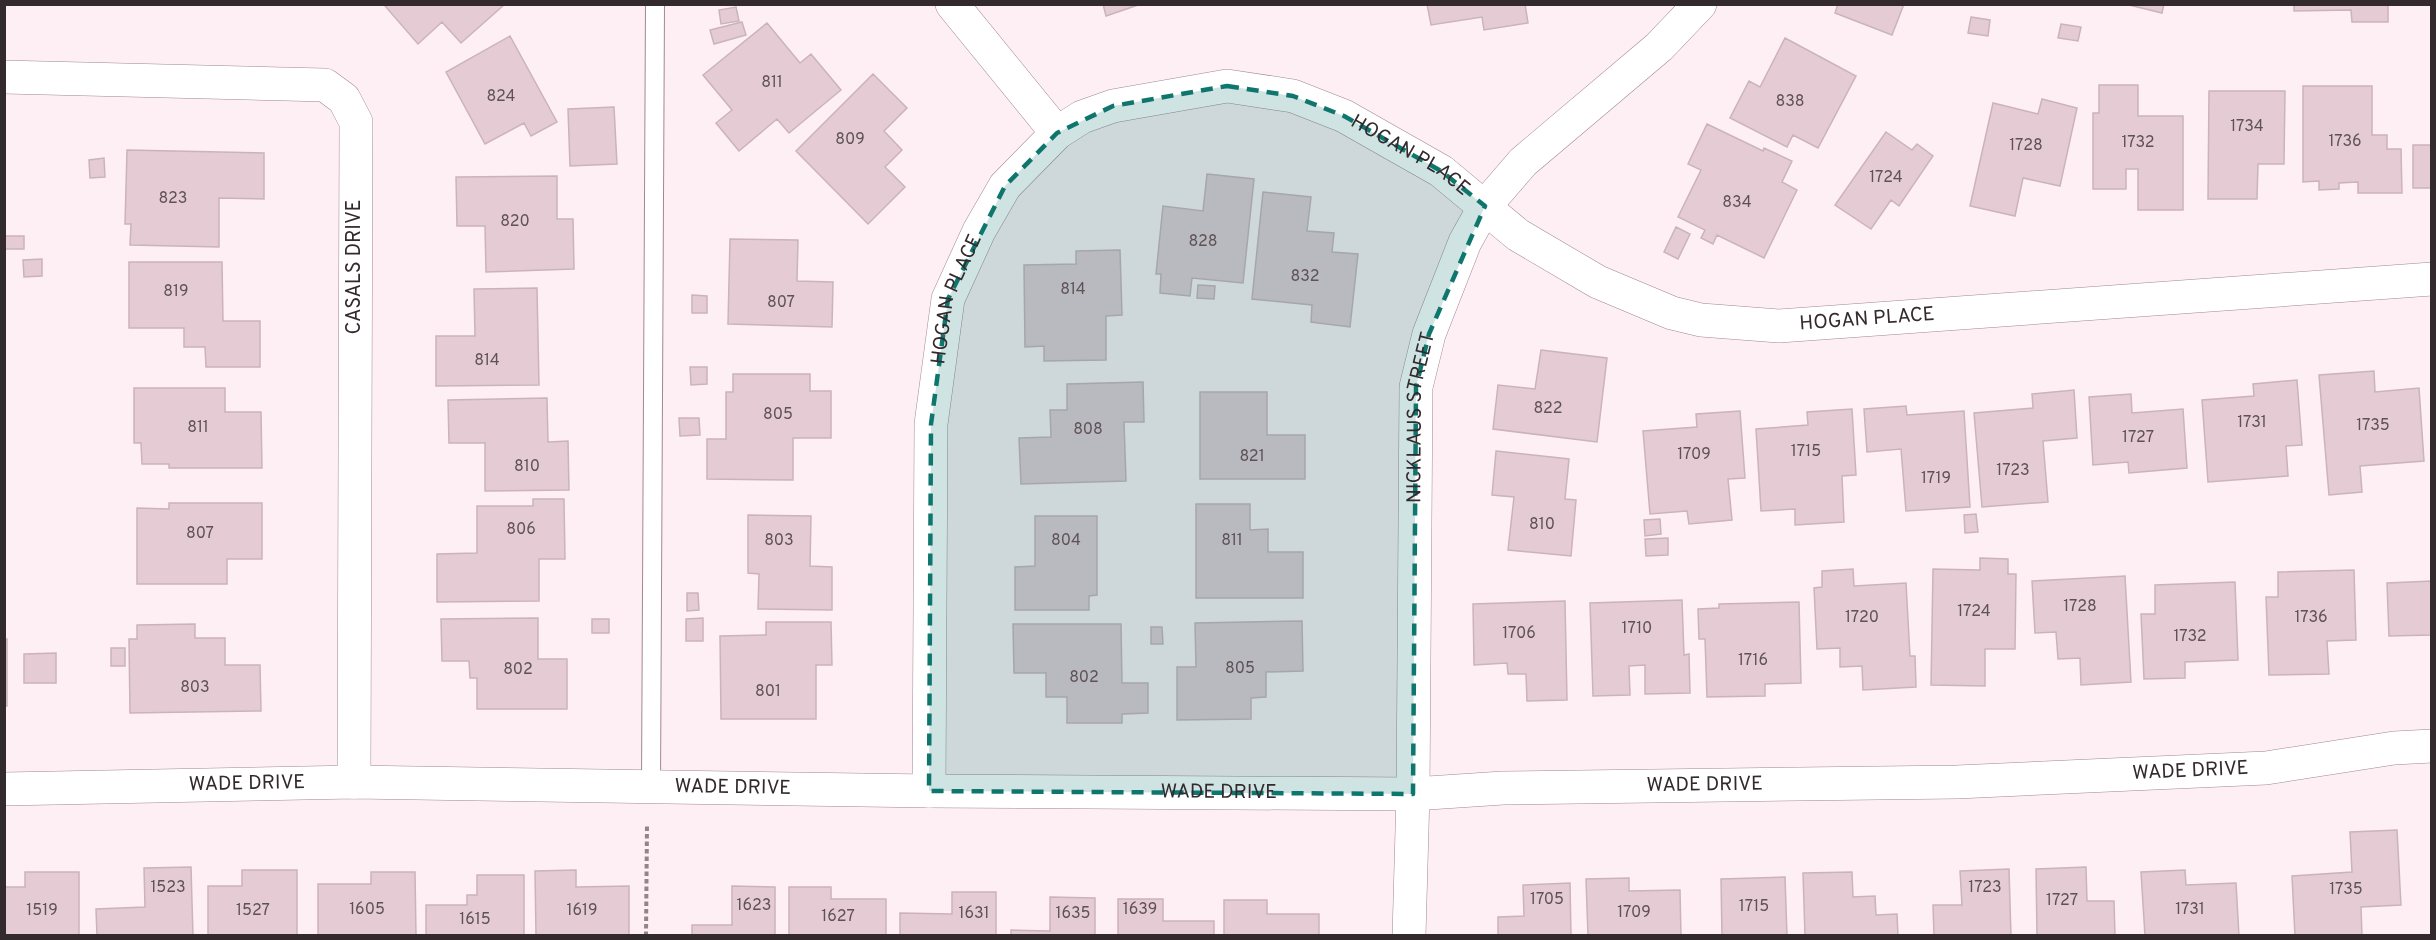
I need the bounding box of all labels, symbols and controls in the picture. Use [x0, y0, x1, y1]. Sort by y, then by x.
house number: 811 [761, 73, 783, 93]
house number: 824 [486, 87, 516, 107]
house number: 838 [1775, 92, 1805, 112]
street label: HOGAN PLACE [1346, 109, 1475, 202]
house number: 1734 [2230, 117, 2264, 137]
house number: 809 [835, 130, 865, 150]
house number: 1736 [2328, 132, 2362, 152]
house number: 1732 [2121, 133, 2155, 153]
house number: 1728 [2009, 136, 2043, 156]
house number: 1724 [1869, 168, 1903, 188]
house number: 823 [159, 189, 187, 209]
house number: 834 [1722, 193, 1752, 213]
street label: CASALS DRIVE [342, 199, 368, 335]
house number: 820 [500, 212, 530, 232]
street label: HOGAN PLACE [926, 230, 989, 366]
house number: 828 [1188, 232, 1218, 252]
house number: 832 [1291, 267, 1319, 287]
house number: 814 [1060, 280, 1086, 300]
house number: 819 [163, 282, 189, 302]
house number: 807 [767, 293, 795, 313]
street label: HOGAN PLACE [1799, 302, 1936, 337]
street label: NICKLAUS STREET [1402, 329, 1442, 503]
house number: 814 [474, 351, 500, 371]
house number: 822 [1533, 399, 1563, 419]
house number: 805 [763, 405, 793, 425]
house number: 1731 [2237, 413, 2267, 433]
house number: 1735 [2356, 416, 2390, 436]
house number: 811 [187, 418, 209, 438]
house number: 808 [1073, 420, 1103, 440]
house number: 1727 [2122, 428, 2154, 448]
house number: 1715 [1791, 442, 1821, 462]
house number: 1709 [1677, 445, 1711, 465]
house number: 821 [1239, 447, 1265, 467]
house number: 810 [514, 457, 540, 477]
house number: 1723 [1996, 461, 2030, 481]
house number: 1719 [1921, 469, 1951, 489]
house number: 810 [1529, 515, 1555, 535]
house number: 806 [506, 520, 536, 540]
house number: 807 [186, 524, 214, 544]
house number: 803 [764, 531, 794, 551]
house number: 804 [1051, 531, 1081, 551]
house number: 811 [1221, 531, 1243, 551]
house number: 1728 [2063, 597, 2097, 617]
house number: 1724 [1957, 602, 1991, 622]
house number: 1720 [1845, 608, 1879, 628]
house number: 1736 [2294, 608, 2328, 628]
house number: 1710 [1622, 619, 1652, 639]
house number: 1706 [1502, 624, 1536, 644]
house number: 1732 [2173, 627, 2207, 647]
house number: 1716 [1738, 651, 1768, 671]
house number: 805 [1225, 659, 1255, 679]
house number: 802 [503, 660, 533, 680]
house number: 802 [1069, 668, 1099, 688]
house number: 803 [180, 678, 210, 698]
house number: 801 [755, 682, 781, 702]
street label: WADE DRIVE [2132, 756, 2249, 787]
street label: WADE DRIVE [188, 770, 305, 798]
street label: WADE DRIVE [1646, 772, 1763, 799]
street label: WADE DRIVE [674, 774, 791, 802]
street label: WADE DRIVE [1161, 779, 1277, 806]
house number: 1523 [150, 878, 186, 898]
house number: 1723 [1968, 878, 2002, 898]
house number: 1735 [2329, 880, 2363, 900]
house number: 1705 [1530, 890, 1564, 910]
house number: 1727 [2046, 891, 2078, 911]
house number: 1623 [737, 896, 771, 916]
house number: 1715 [1739, 897, 1769, 917]
house number: 1605 [349, 900, 385, 920]
house number: 1639 [1123, 900, 1157, 920]
house number: 1731 [2175, 900, 2205, 920]
house number: 1519 [26, 901, 58, 921]
house number: 1527 [236, 901, 270, 921]
house number: 1619 [566, 901, 598, 921]
house number: 1709 [1617, 903, 1651, 923]
house number: 1631 [958, 904, 990, 924]
house number: 1635 [1055, 904, 1091, 924]
house number: 1627 [821, 907, 855, 927]
house number: 1615 [459, 910, 491, 930]

